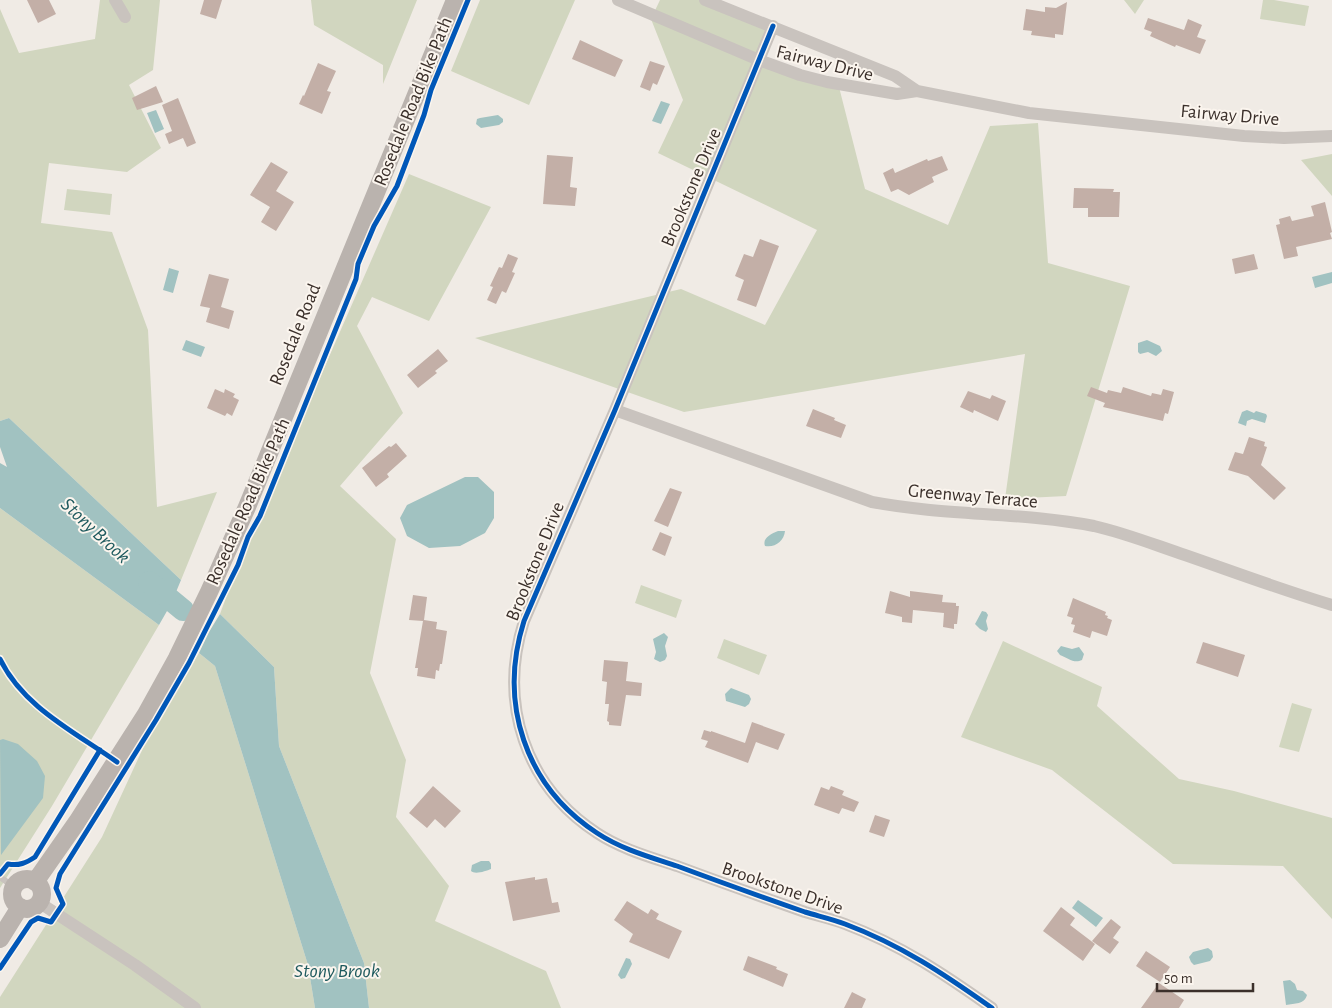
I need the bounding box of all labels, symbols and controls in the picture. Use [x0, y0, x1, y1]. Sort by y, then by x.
street label: Rosedale Road Bike Path [371, 14, 456, 189]
street label: Fairway Drive [774, 42, 875, 85]
street label: Fairway Drive [1180, 102, 1280, 129]
street label: Brookstone Drive [658, 126, 725, 250]
street label: Rosedale Road [266, 281, 324, 388]
street label: Rosedale Road Bike Path [203, 415, 294, 588]
street label: Greenway Terrace [907, 481, 1039, 512]
water label: Stony Brook [57, 494, 134, 567]
street label: Brookstone Drive [503, 499, 568, 624]
street label: Brookstone Drive [720, 859, 845, 918]
scale bar [1157, 960, 1253, 992]
water label: Stony Brook [294, 961, 380, 981]
text: 50 m [1164, 971, 1193, 986]

